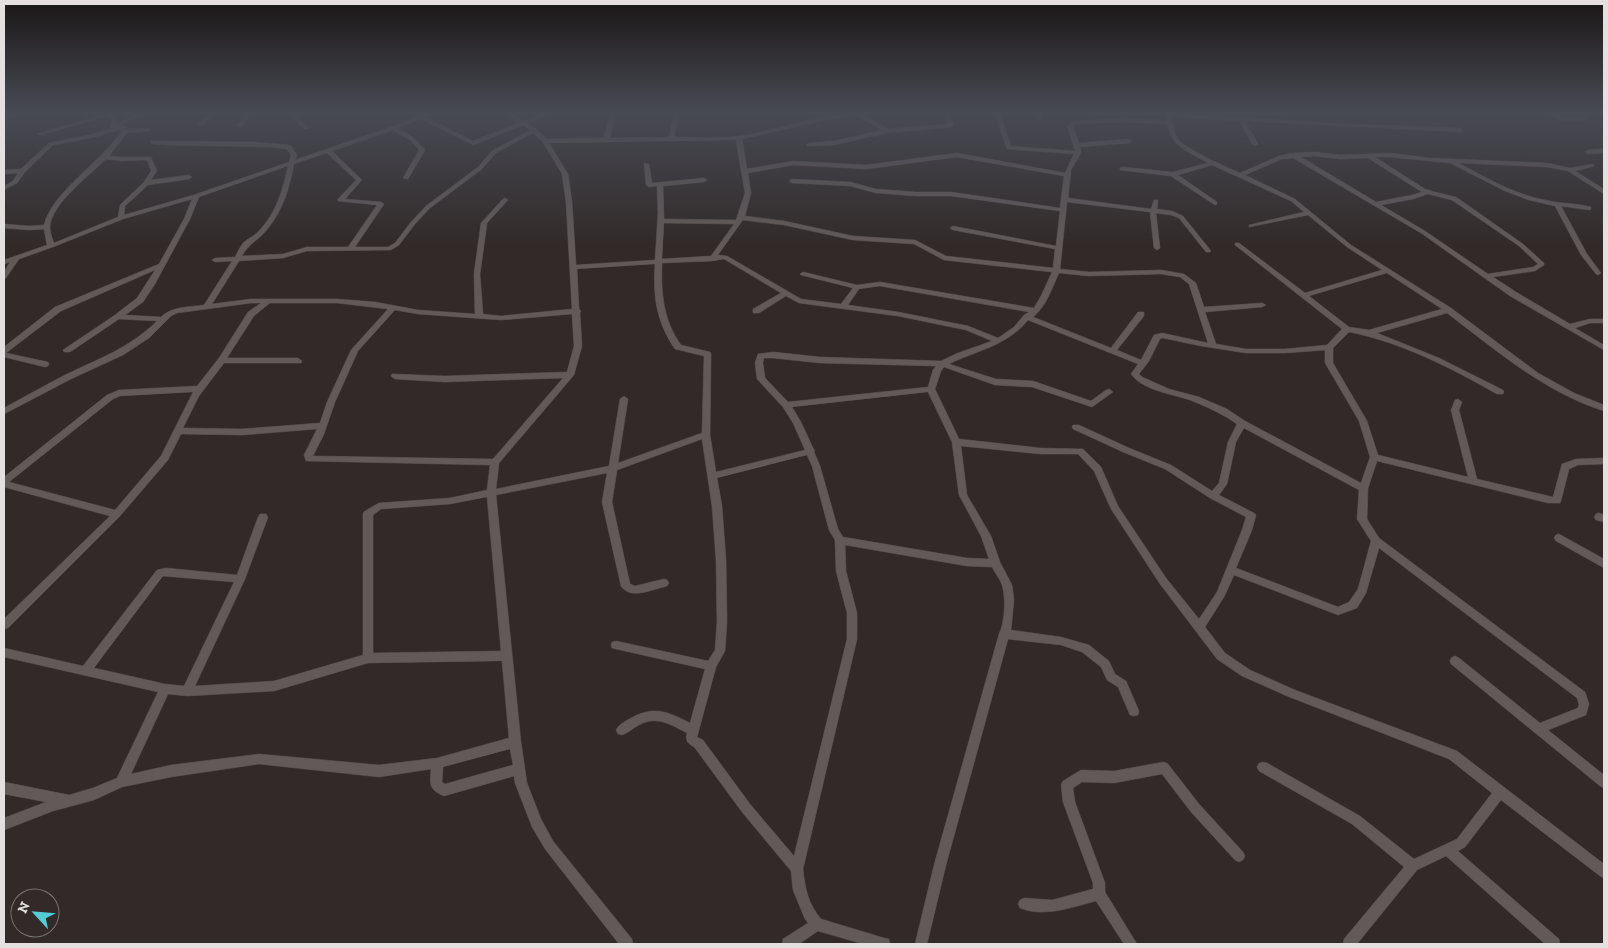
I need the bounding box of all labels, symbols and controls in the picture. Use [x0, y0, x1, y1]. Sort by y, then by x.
north arrow [10, 888, 60, 938]
text: N [14, 899, 34, 916]

